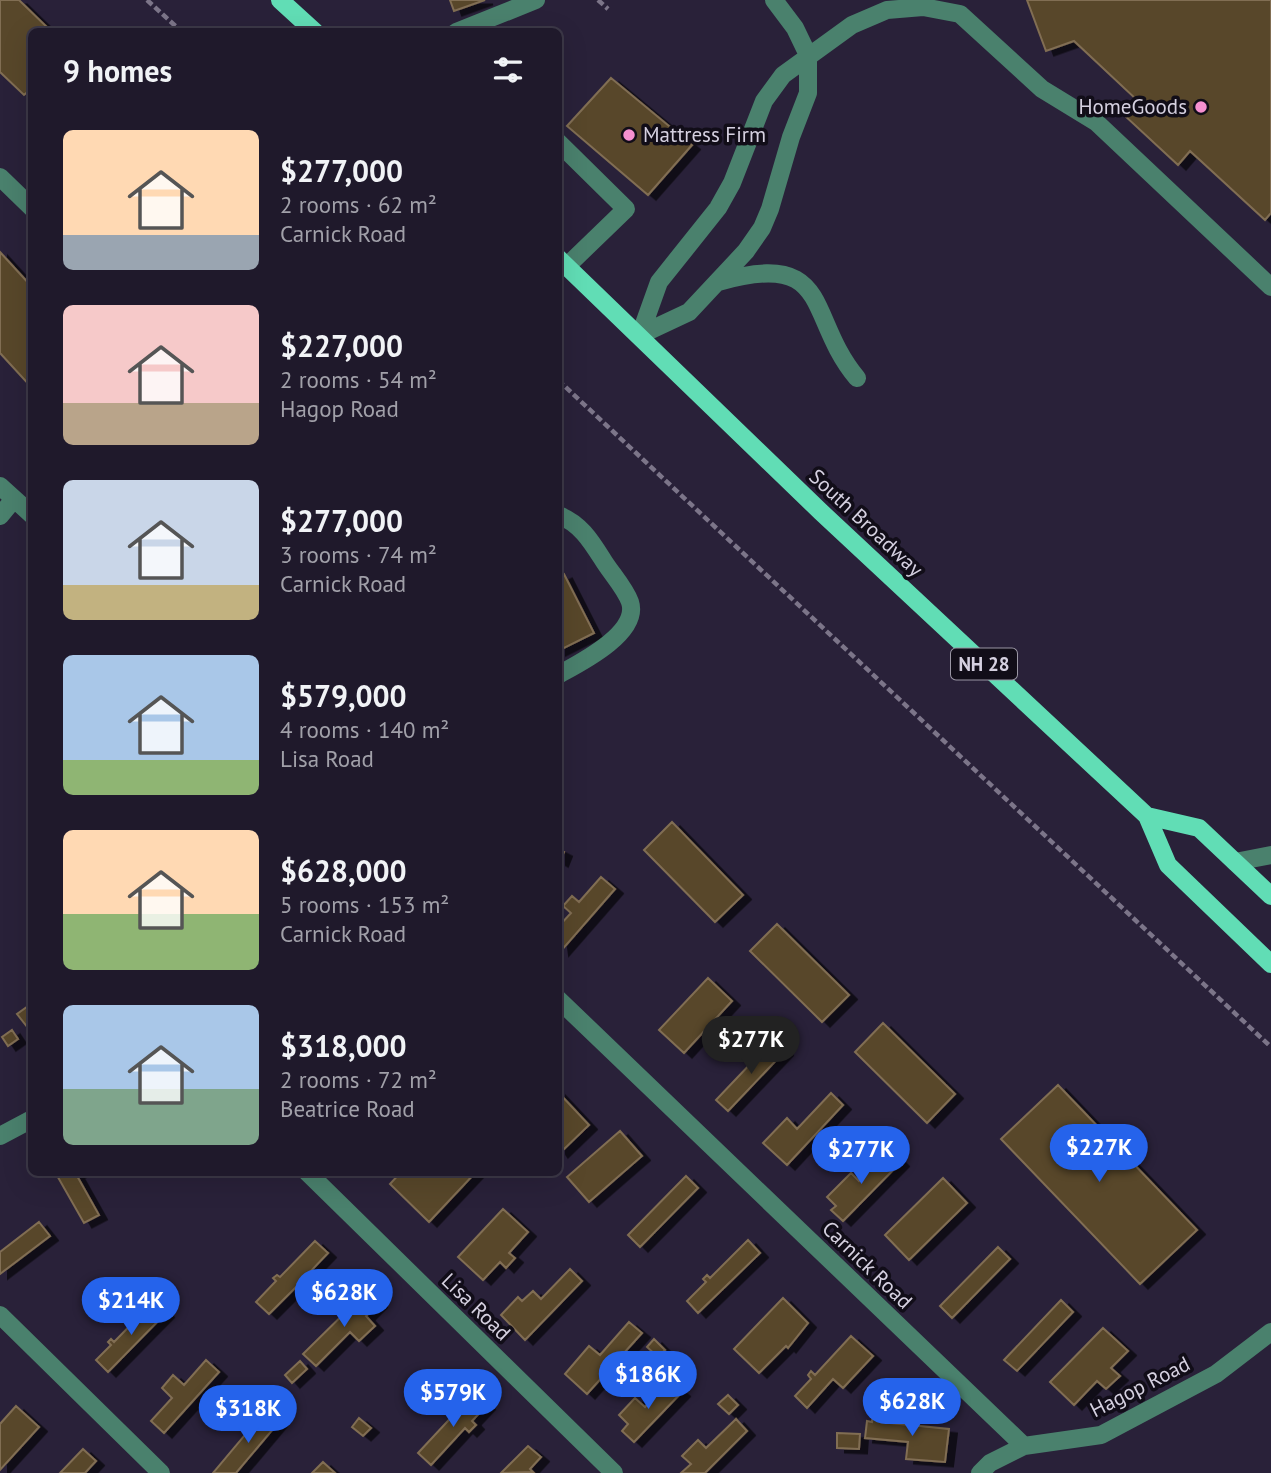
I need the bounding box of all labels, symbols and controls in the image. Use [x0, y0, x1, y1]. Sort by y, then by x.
text: 9 homes [63, 51, 172, 90]
icon: filters [489, 51, 527, 89]
place label: HomeGoods [1078, 93, 1187, 120]
marker: HomeGoods [1193, 99, 1209, 115]
place label: Mattress Firm [643, 121, 766, 148]
marker: Mattress Firm [621, 127, 637, 143]
text: $277,000 [280, 151, 403, 190]
icon: home [119, 158, 203, 242]
text: 2 rooms · 62 m² [280, 190, 437, 219]
text: Carnick Road [280, 219, 406, 248]
text: $227,000 [280, 326, 403, 365]
icon: home [119, 333, 203, 417]
text: 2 rooms · 54 m² [280, 365, 437, 394]
text: Hagop Road [280, 394, 399, 423]
street label: South Broadway [804, 463, 929, 582]
text: $277,000 [280, 501, 403, 540]
icon: home [119, 508, 203, 592]
text: 3 rooms · 74 m² [280, 540, 437, 569]
text: Carnick Road [280, 569, 406, 598]
road number: NH 28 [951, 649, 1017, 680]
text: $579,000 [280, 676, 407, 715]
icon: home [119, 683, 203, 767]
text: 4 rooms · 140 m² [280, 715, 449, 744]
text: Lisa Road [280, 744, 374, 773]
text: $628,000 [280, 851, 407, 890]
icon: home [119, 858, 203, 942]
text: 5 rooms · 153 m² [280, 890, 449, 919]
text: Carnick Road [280, 919, 406, 948]
pin: $277K [702, 1016, 800, 1076]
text: $277K [718, 1024, 784, 1053]
text: $318,000 [280, 1026, 407, 1065]
icon: home [119, 1033, 203, 1117]
text: 2 rooms · 72 m² [280, 1065, 437, 1094]
text: Beatrice Road [280, 1094, 415, 1123]
pin: $227K [1050, 1124, 1148, 1184]
pin: $277K [812, 1126, 910, 1186]
text: $227K [1066, 1132, 1132, 1161]
text: $277K [828, 1134, 894, 1163]
street label: Carnick Road [817, 1215, 918, 1314]
street label: Lisa Road [436, 1267, 517, 1346]
pin: $628K [295, 1270, 393, 1329]
text: $628K [311, 1277, 377, 1306]
pin: $214K [82, 1278, 180, 1337]
text: $214K [98, 1285, 164, 1314]
street label: Hagop Road [1085, 1350, 1194, 1423]
pin: $186K [599, 1352, 697, 1411]
text: $186K [615, 1359, 681, 1388]
pin: $579K [404, 1370, 502, 1429]
text: $579K [420, 1377, 486, 1406]
pin: $628K [863, 1378, 961, 1438]
pin: $318K [199, 1386, 297, 1445]
text: $628K [879, 1386, 945, 1415]
text: $318K [215, 1393, 281, 1422]

